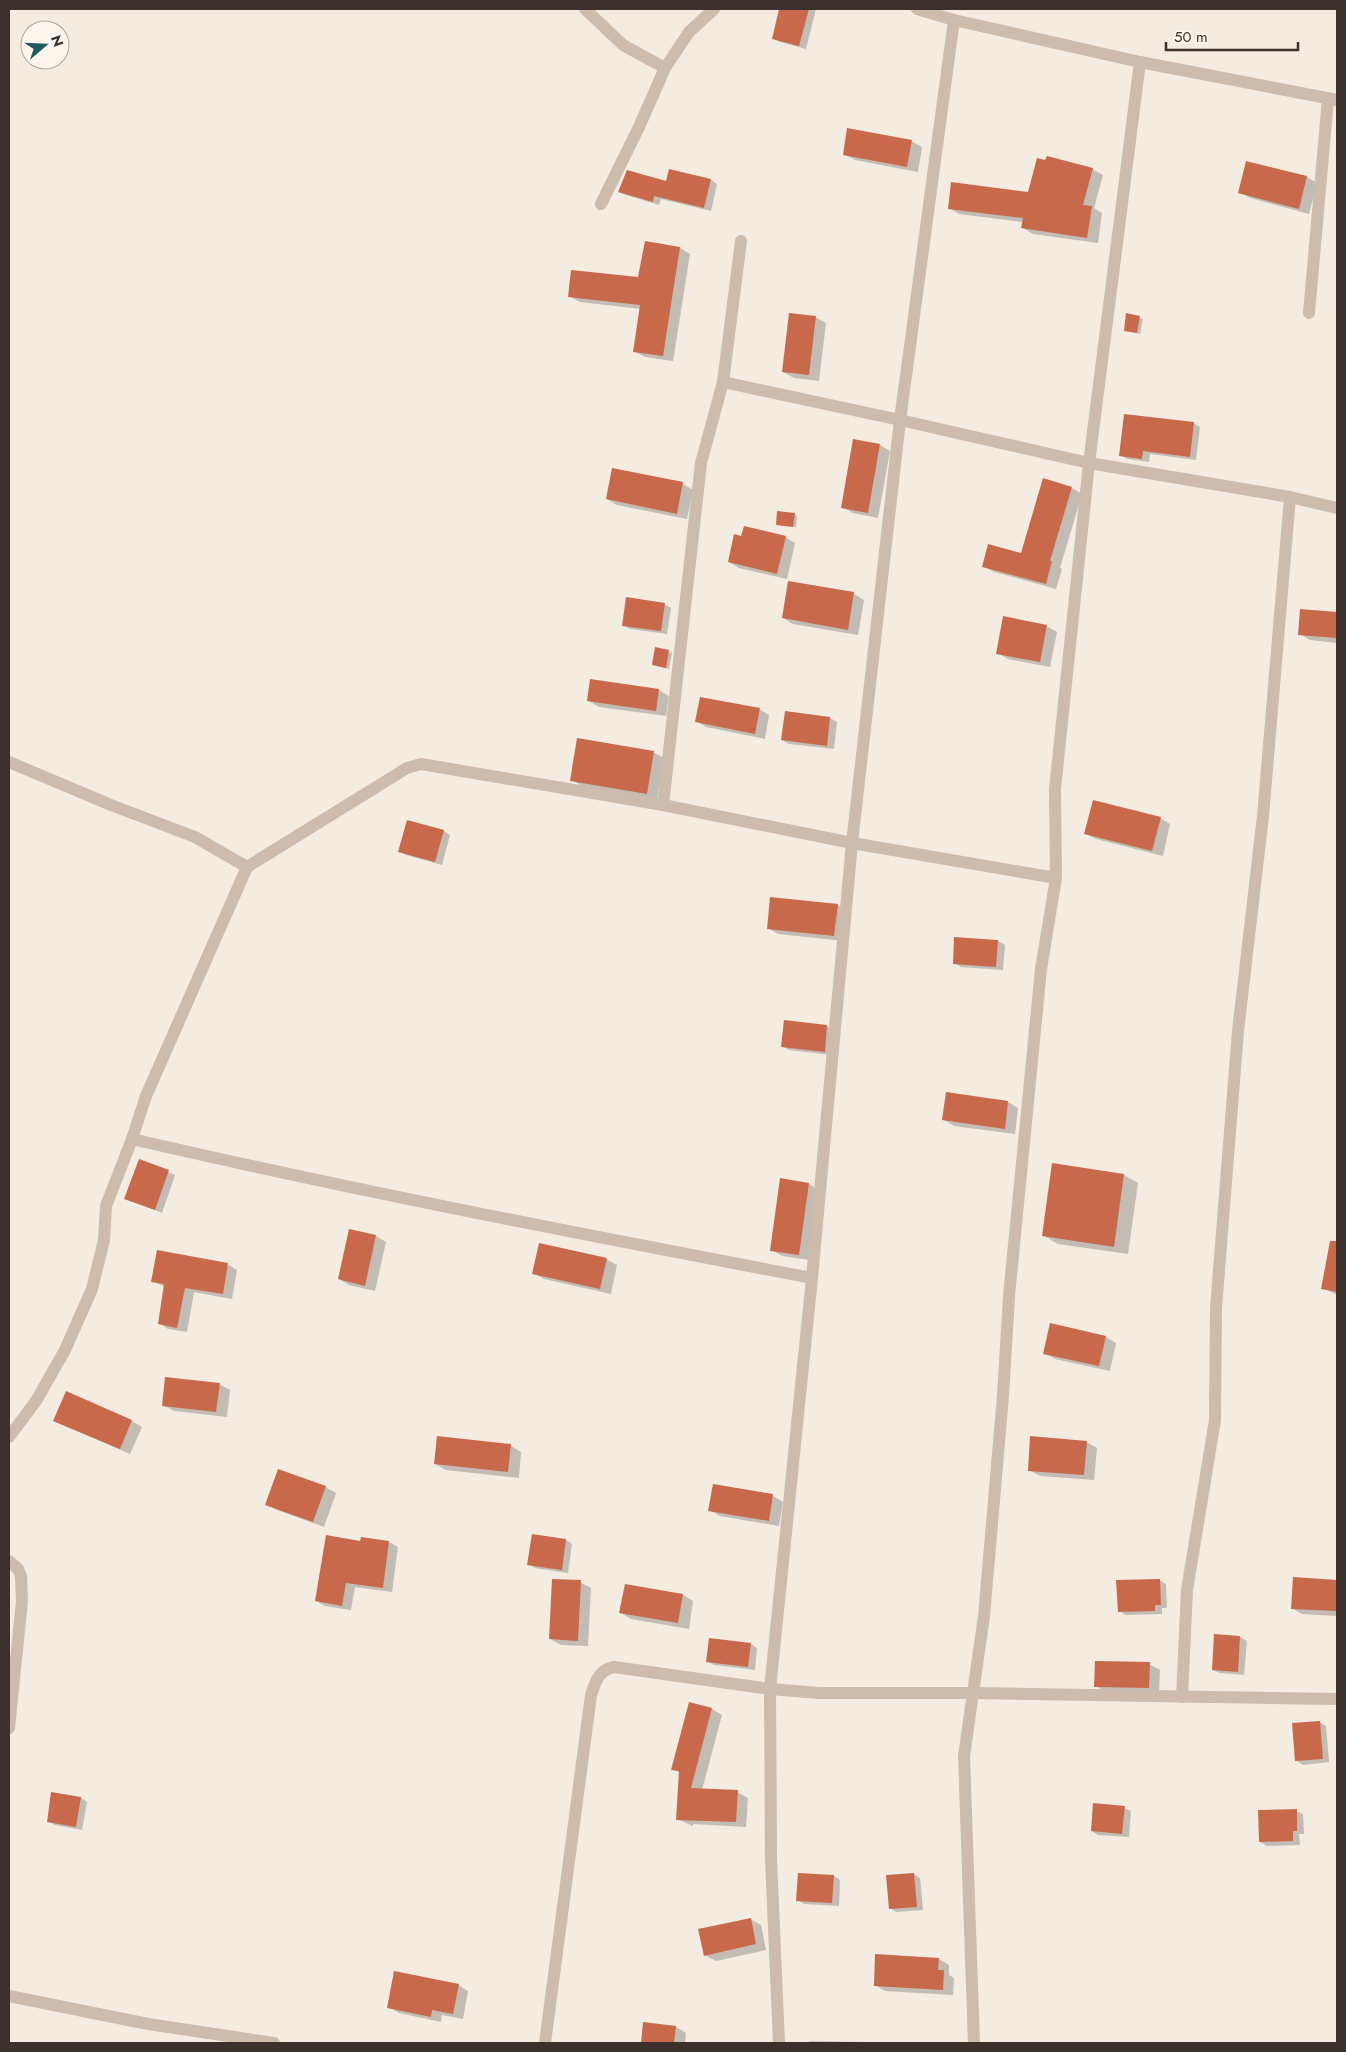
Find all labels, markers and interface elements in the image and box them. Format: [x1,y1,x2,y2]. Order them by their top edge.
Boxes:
north arrow [20,20,70,70]
scale bar [1166,20,1298,52]
text: 50 m [1174,26,1208,48]
text: N [46,32,69,49]

